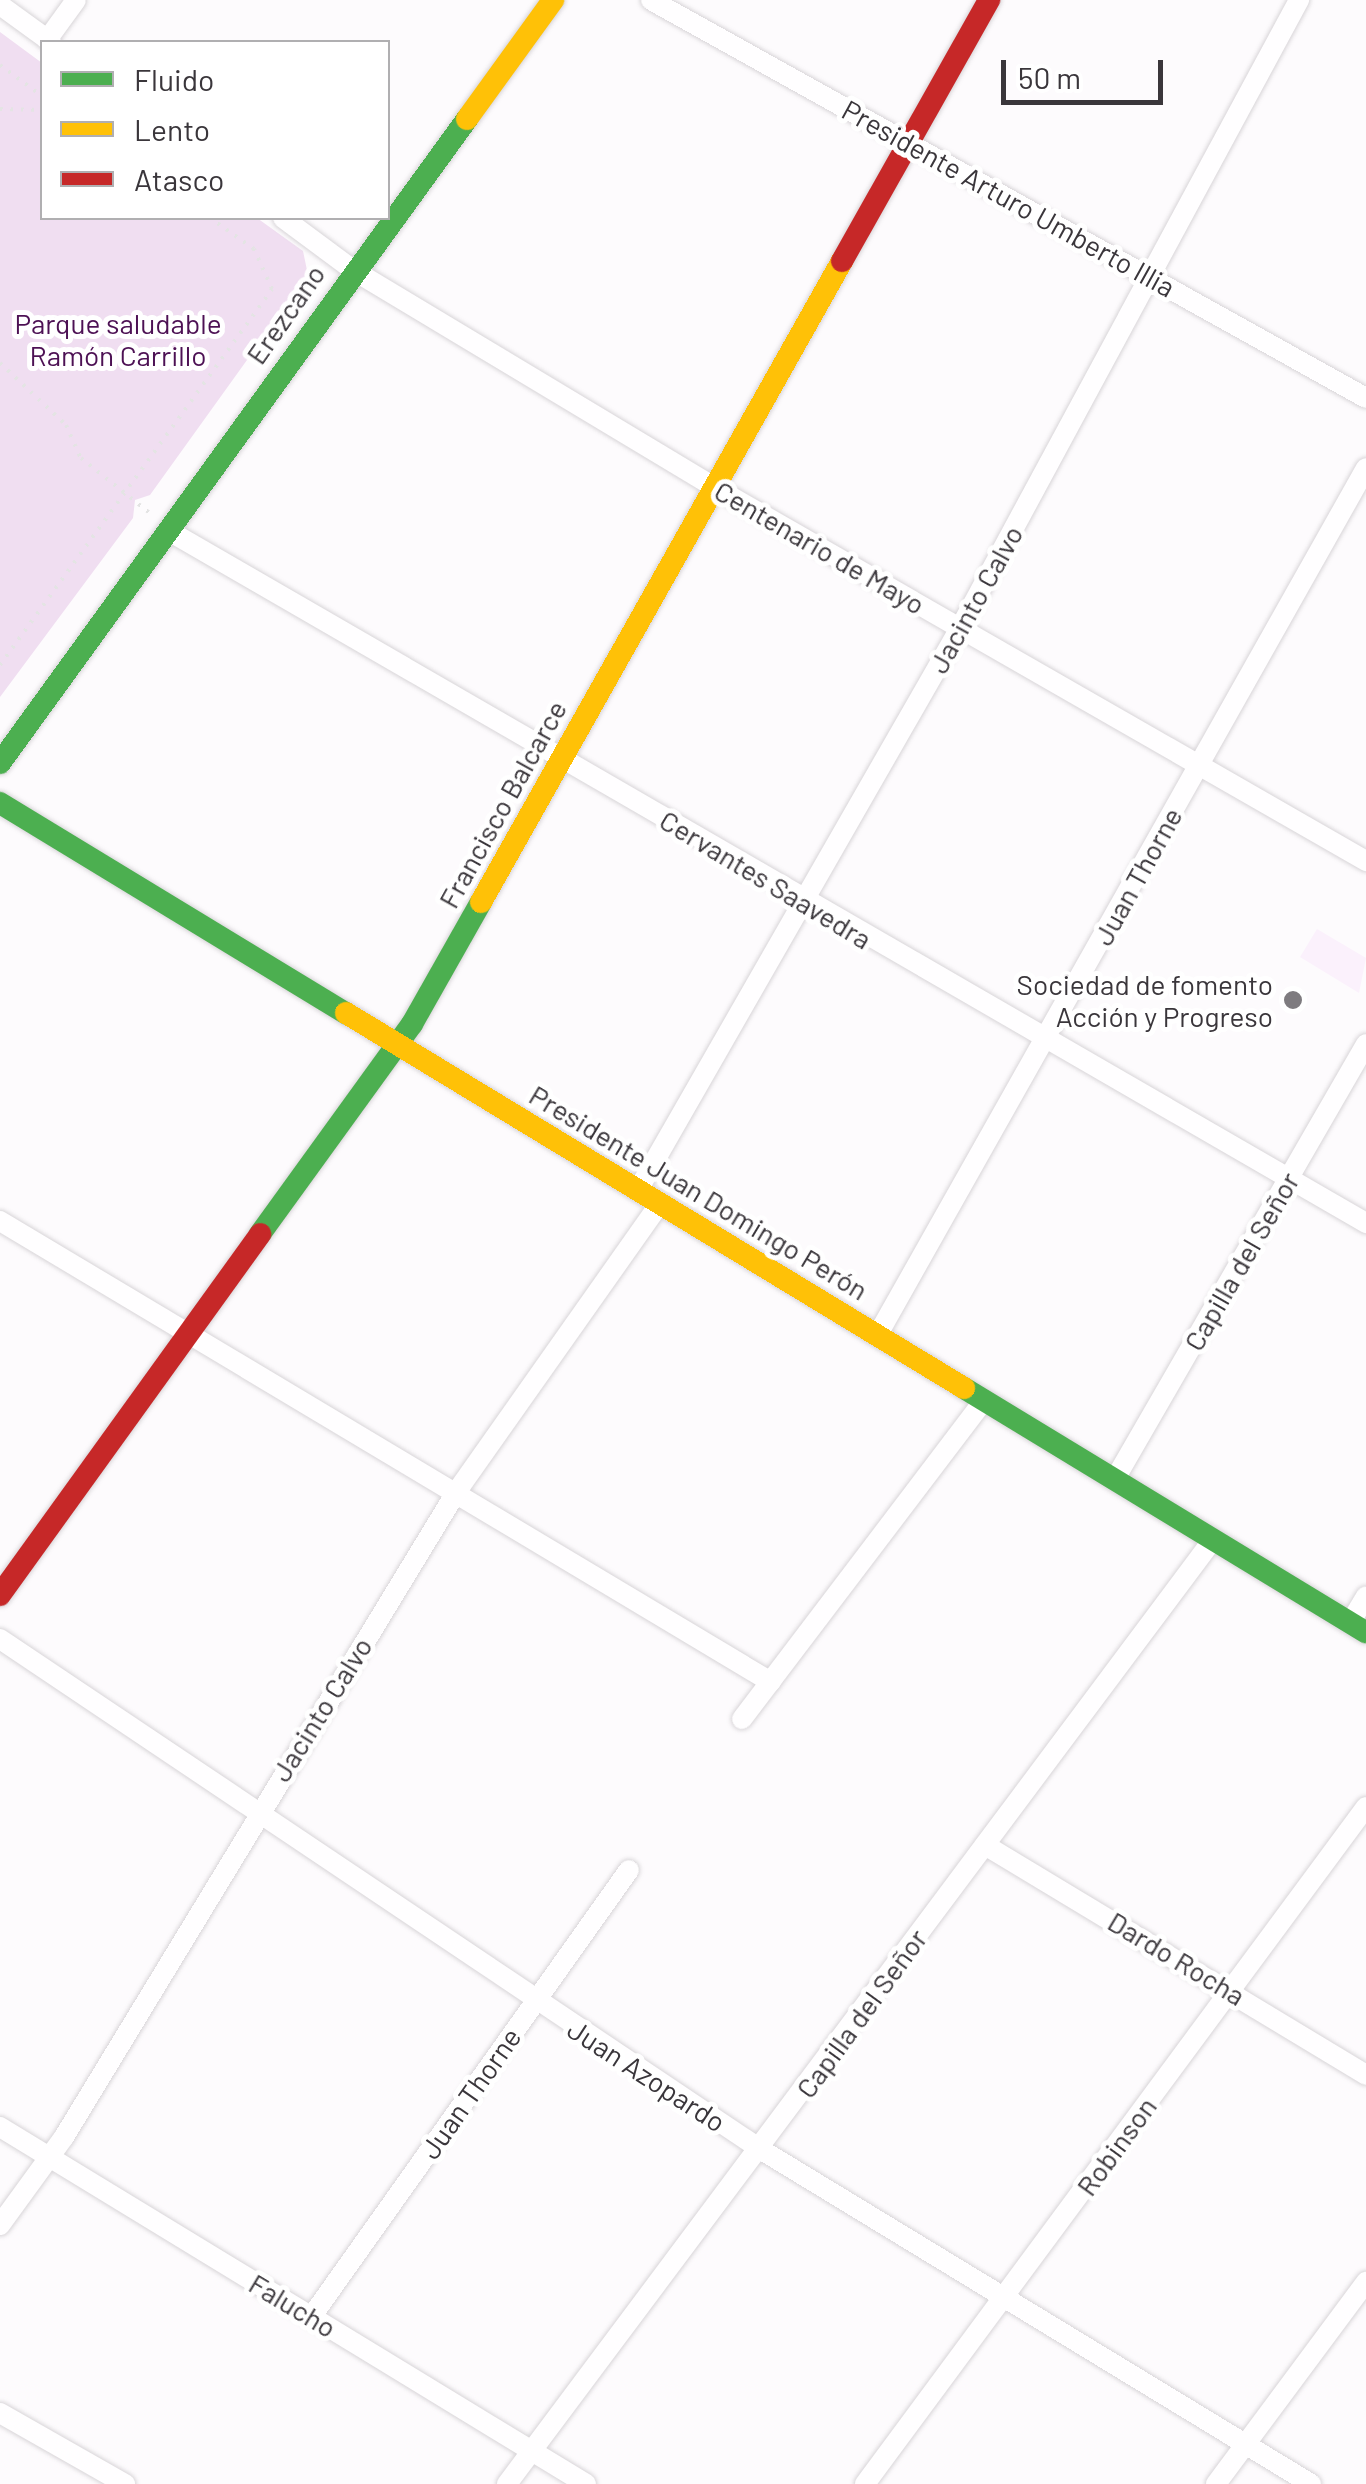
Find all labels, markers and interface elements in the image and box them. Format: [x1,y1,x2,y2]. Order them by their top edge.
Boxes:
legend [40,40,390,220]
scale bar [1006,40,1168,102]
text: 50 m [1018,59,1081,95]
text: Fluido [134,61,214,97]
street label: Presidente Arturo Umberto Illia [837,92,1181,304]
text: Lento [134,111,210,147]
text: Atasco [134,161,224,197]
street label: Erezcano [239,258,331,370]
park label: Parque saludable Ramón Carrillo [14,306,222,372]
street label: Centenario de Mayo [709,473,931,621]
street label: Jacinto Calvo [921,519,1029,679]
street label: Francisco Balcarce [431,694,573,914]
street label: Juan Thorne [1085,801,1189,951]
street label: Cervantes Saavedra [654,803,878,955]
place label: Sociedad de fomento Acción y Progreso [1017,967,1273,1033]
marker: Sociedad de fomento Acción y Progreso [1282,989,1304,1011]
street label: Presidente Juan Domingo Perón [524,1078,874,1306]
street label: Capilla del Señor [1176,1166,1306,1356]
street label: Jacinto Calvo [263,1631,379,1787]
street label: Dardo Rocha [1102,1904,1252,2012]
street label: Capilla del Señor [788,1922,934,2104]
street label: Juan Azopardo [562,2012,732,2138]
street label: Juan Thorne [413,2021,527,2165]
street label: Robinson [1069,2090,1163,2202]
street label: Falucho [243,2266,343,2344]

